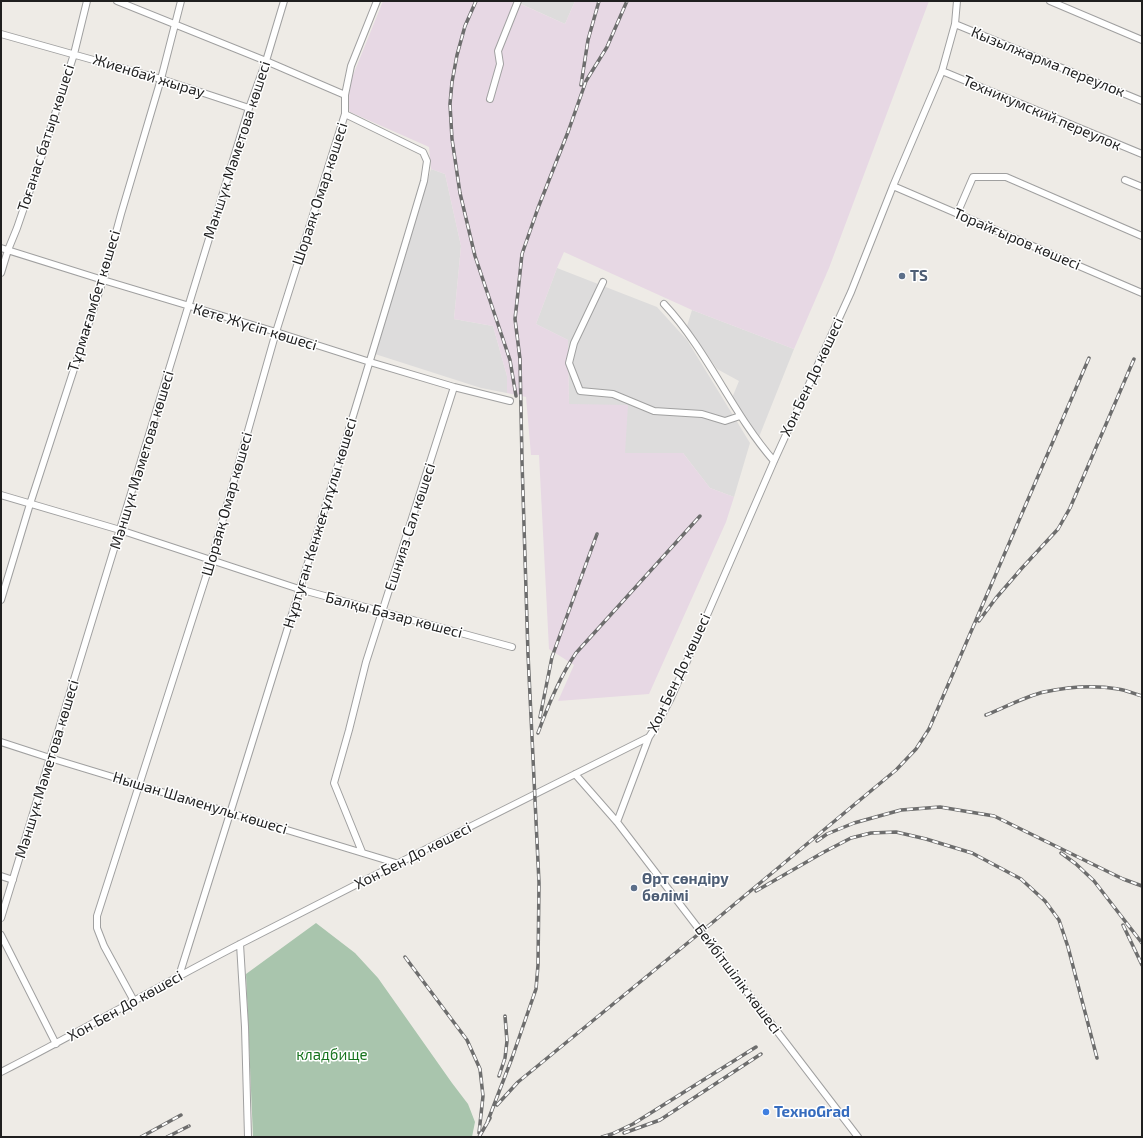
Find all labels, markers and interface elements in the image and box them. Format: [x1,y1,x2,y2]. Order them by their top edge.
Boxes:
street label: Кызылжарма переулок [968,23,1128,101]
street label: Жиенбай жырау [91,50,207,102]
street label: Мәншүк Мәметова көшесі [200,59,274,241]
street label: Тоғанас батыр көшесі [14,62,78,214]
street label: Техникумский переулок [960,71,1124,155]
street label: Шораяқ Омар көшесі [288,120,352,268]
street label: Торайғыров көшесі [951,204,1083,274]
street label: Тұрмағамбет көшесі [64,228,124,374]
place label: TS [910,267,928,285]
marker: TS [897,271,907,281]
street label: Кете Жүсіп көшесі [191,300,319,354]
street label: Хон Бен До көшесі [777,315,847,439]
street label: Мәншүк Мәметова көшесі [106,368,178,552]
street label: Нұртуған Кенжеғұлұлы көшесі [279,416,361,630]
street label: Шораяқ Омар көшесі [198,430,256,578]
street label: Ешнияз Сал көшесі [381,461,439,593]
street label: Балқы Базар көшесі [324,588,464,642]
street label: Хон Бен До көшесі [644,611,714,735]
street label: Мәншүк Мәметова көшесі [11,677,83,861]
street label: Нышан Шаменулы көшесі [111,768,289,838]
street label: Хон Бен До көшесі [351,819,475,893]
place label: Өрт сөндіру бөлімі [642,870,729,905]
marker: Өрт сөндіру бөлімі [629,883,639,893]
street label: Бейбітшілік көшесі [691,921,785,1037]
street label: Хон Бен До көшесі [64,967,186,1045]
park label: кладбище [296,1046,368,1064]
place label: ТехноGrad [774,1103,850,1121]
marker: ТехноGrad [761,1107,771,1117]

